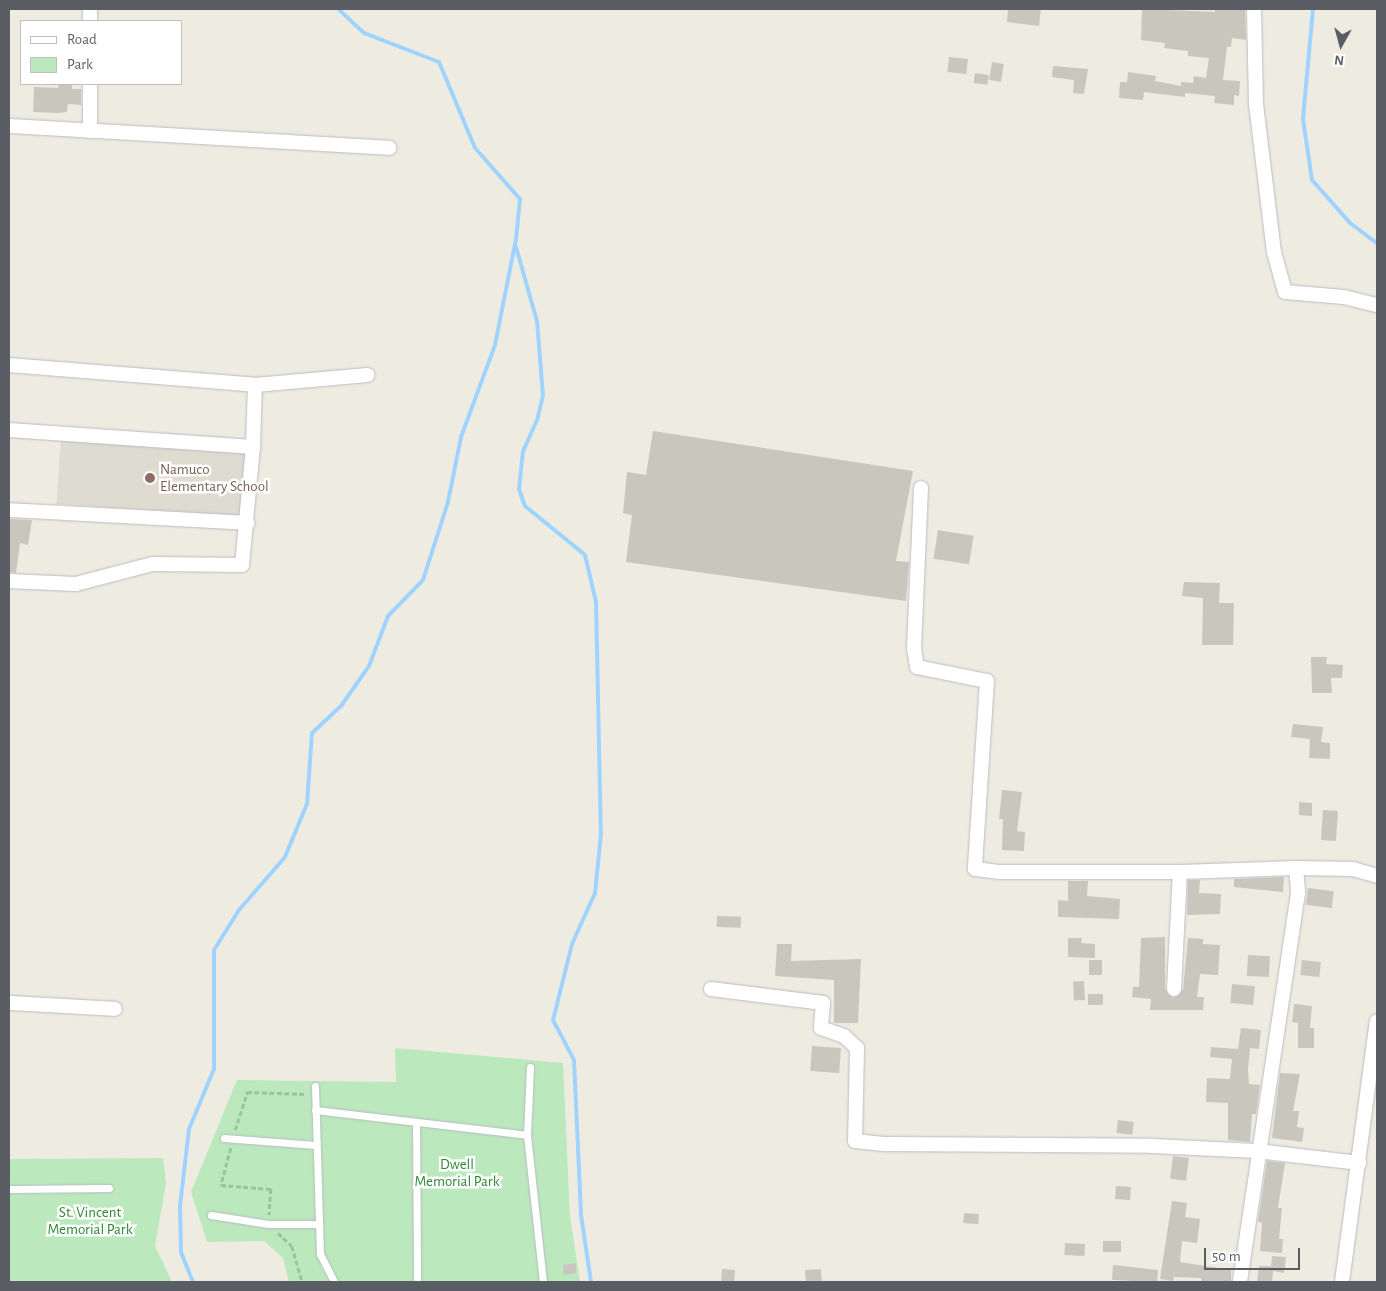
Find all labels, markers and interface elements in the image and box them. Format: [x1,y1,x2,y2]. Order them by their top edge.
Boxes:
legend [20,20,182,85]
north arrow [1316,20,1366,70]
text: Road [67,32,97,47]
text: N [1333,52,1345,67]
text: Park [67,57,93,72]
place label: Namuco Elementary School [160,460,269,495]
marker: Namuco Elementary School [144,472,156,484]
park label: Dwell Memorial Park [414,1155,500,1190]
park label: St. Vincent Memorial Park [47,1203,133,1238]
scale bar [1206,1238,1302,1270]
text: 50 m [1212,1249,1241,1264]

